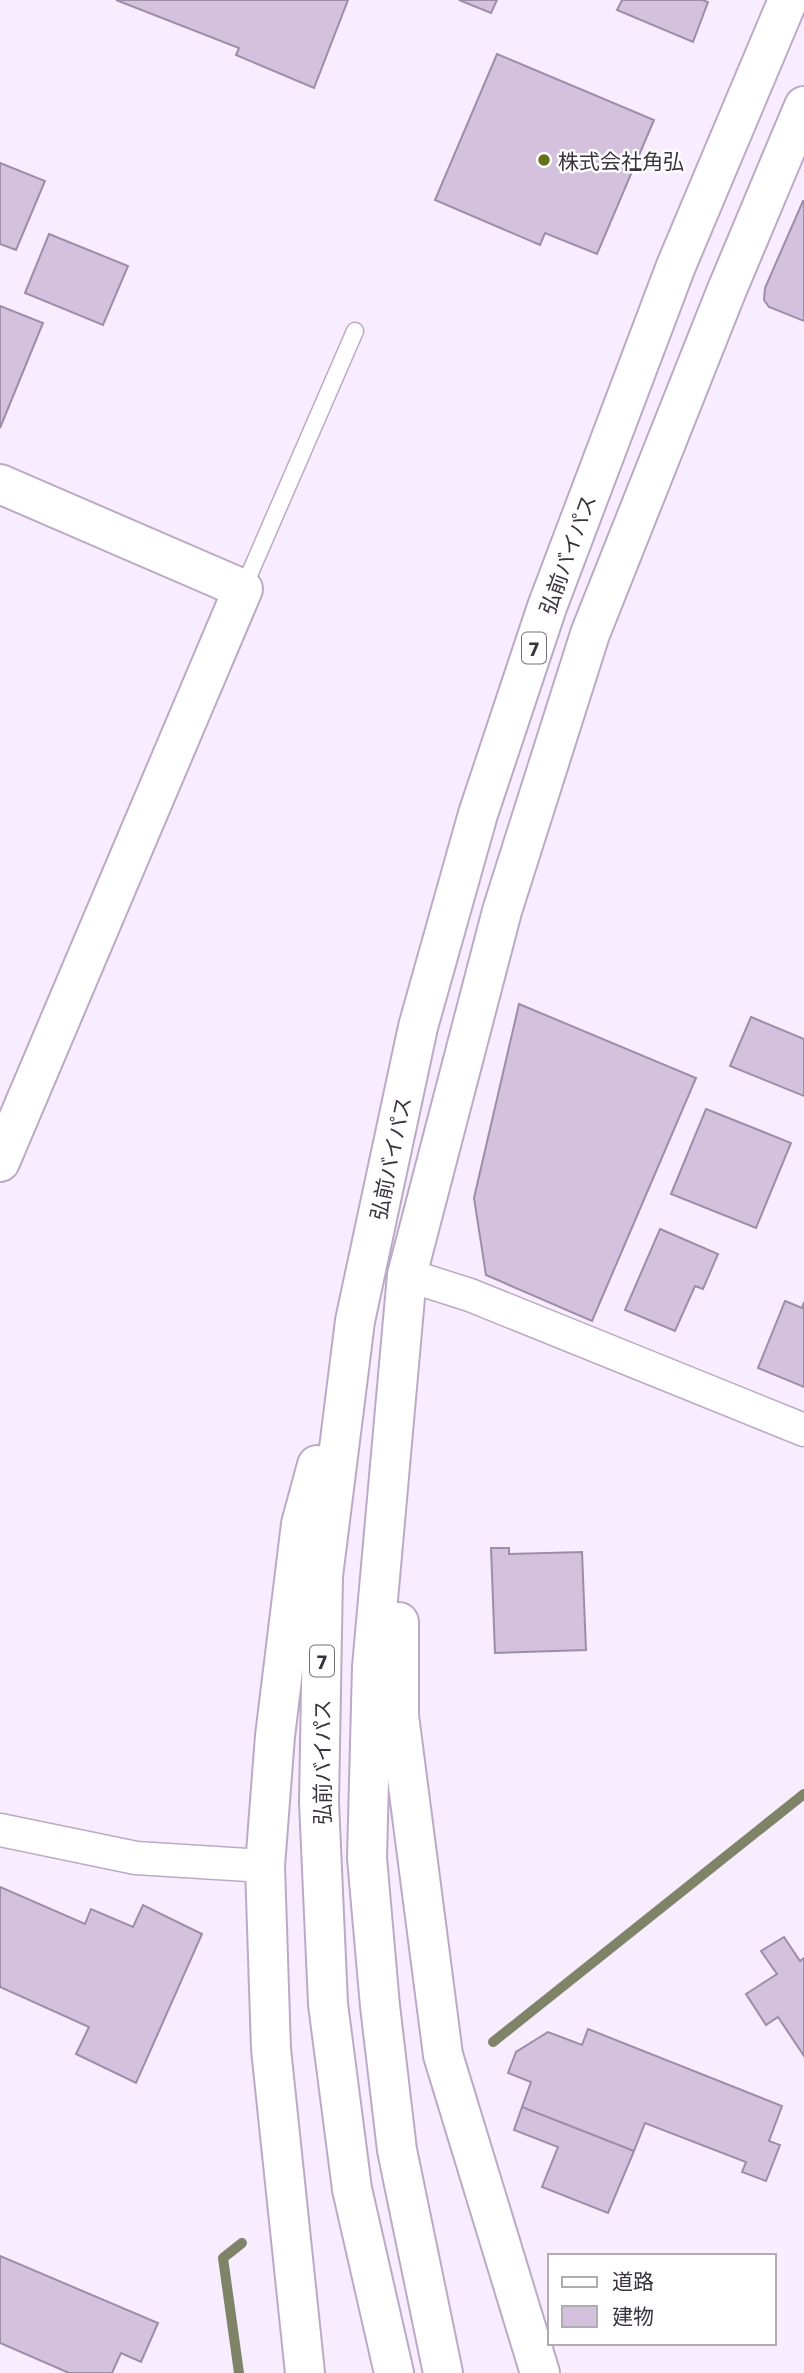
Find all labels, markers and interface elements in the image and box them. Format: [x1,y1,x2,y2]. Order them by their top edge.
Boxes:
place label: 株式会社角弘 [558,148,684,173]
marker: 株式会社角弘 [536,152,552,168]
street label: 弘前バイパス [534,491,600,617]
road number: 7 [522,632,546,664]
street label: 弘前バイパス [365,1094,415,1222]
road number: 7 [310,1646,334,1676]
street label: 弘前バイパス [309,1699,334,1825]
legend [548,2254,776,2345]
text: 道路 [612,2268,654,2293]
text: 建物 [612,2303,654,2328]

